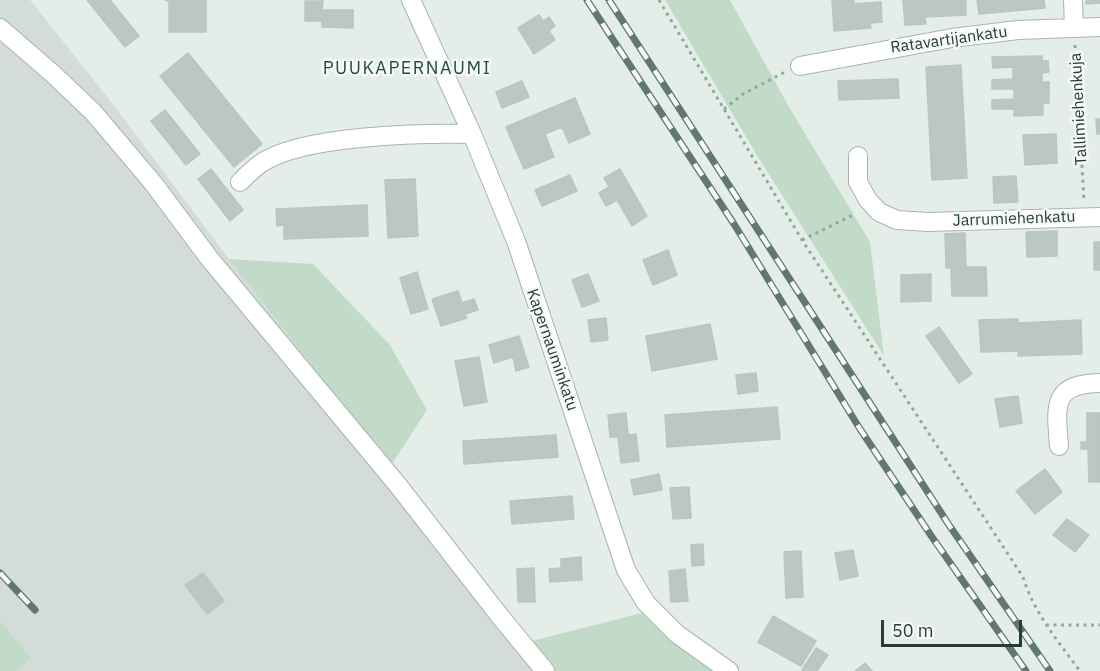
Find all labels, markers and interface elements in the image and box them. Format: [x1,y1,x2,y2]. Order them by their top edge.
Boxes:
street label: Ratavartijankatu [889,22,1009,58]
street label: Tallimiehenkuja [1066,52,1092,166]
district label: PUUKAPERNAUMI [323,58,491,80]
street label: Jarrumiehenkatu [952,207,1076,231]
street label: Kapernauminkatu [522,286,582,414]
scale bar [884,608,1025,646]
text: 50 m [892,619,934,642]

